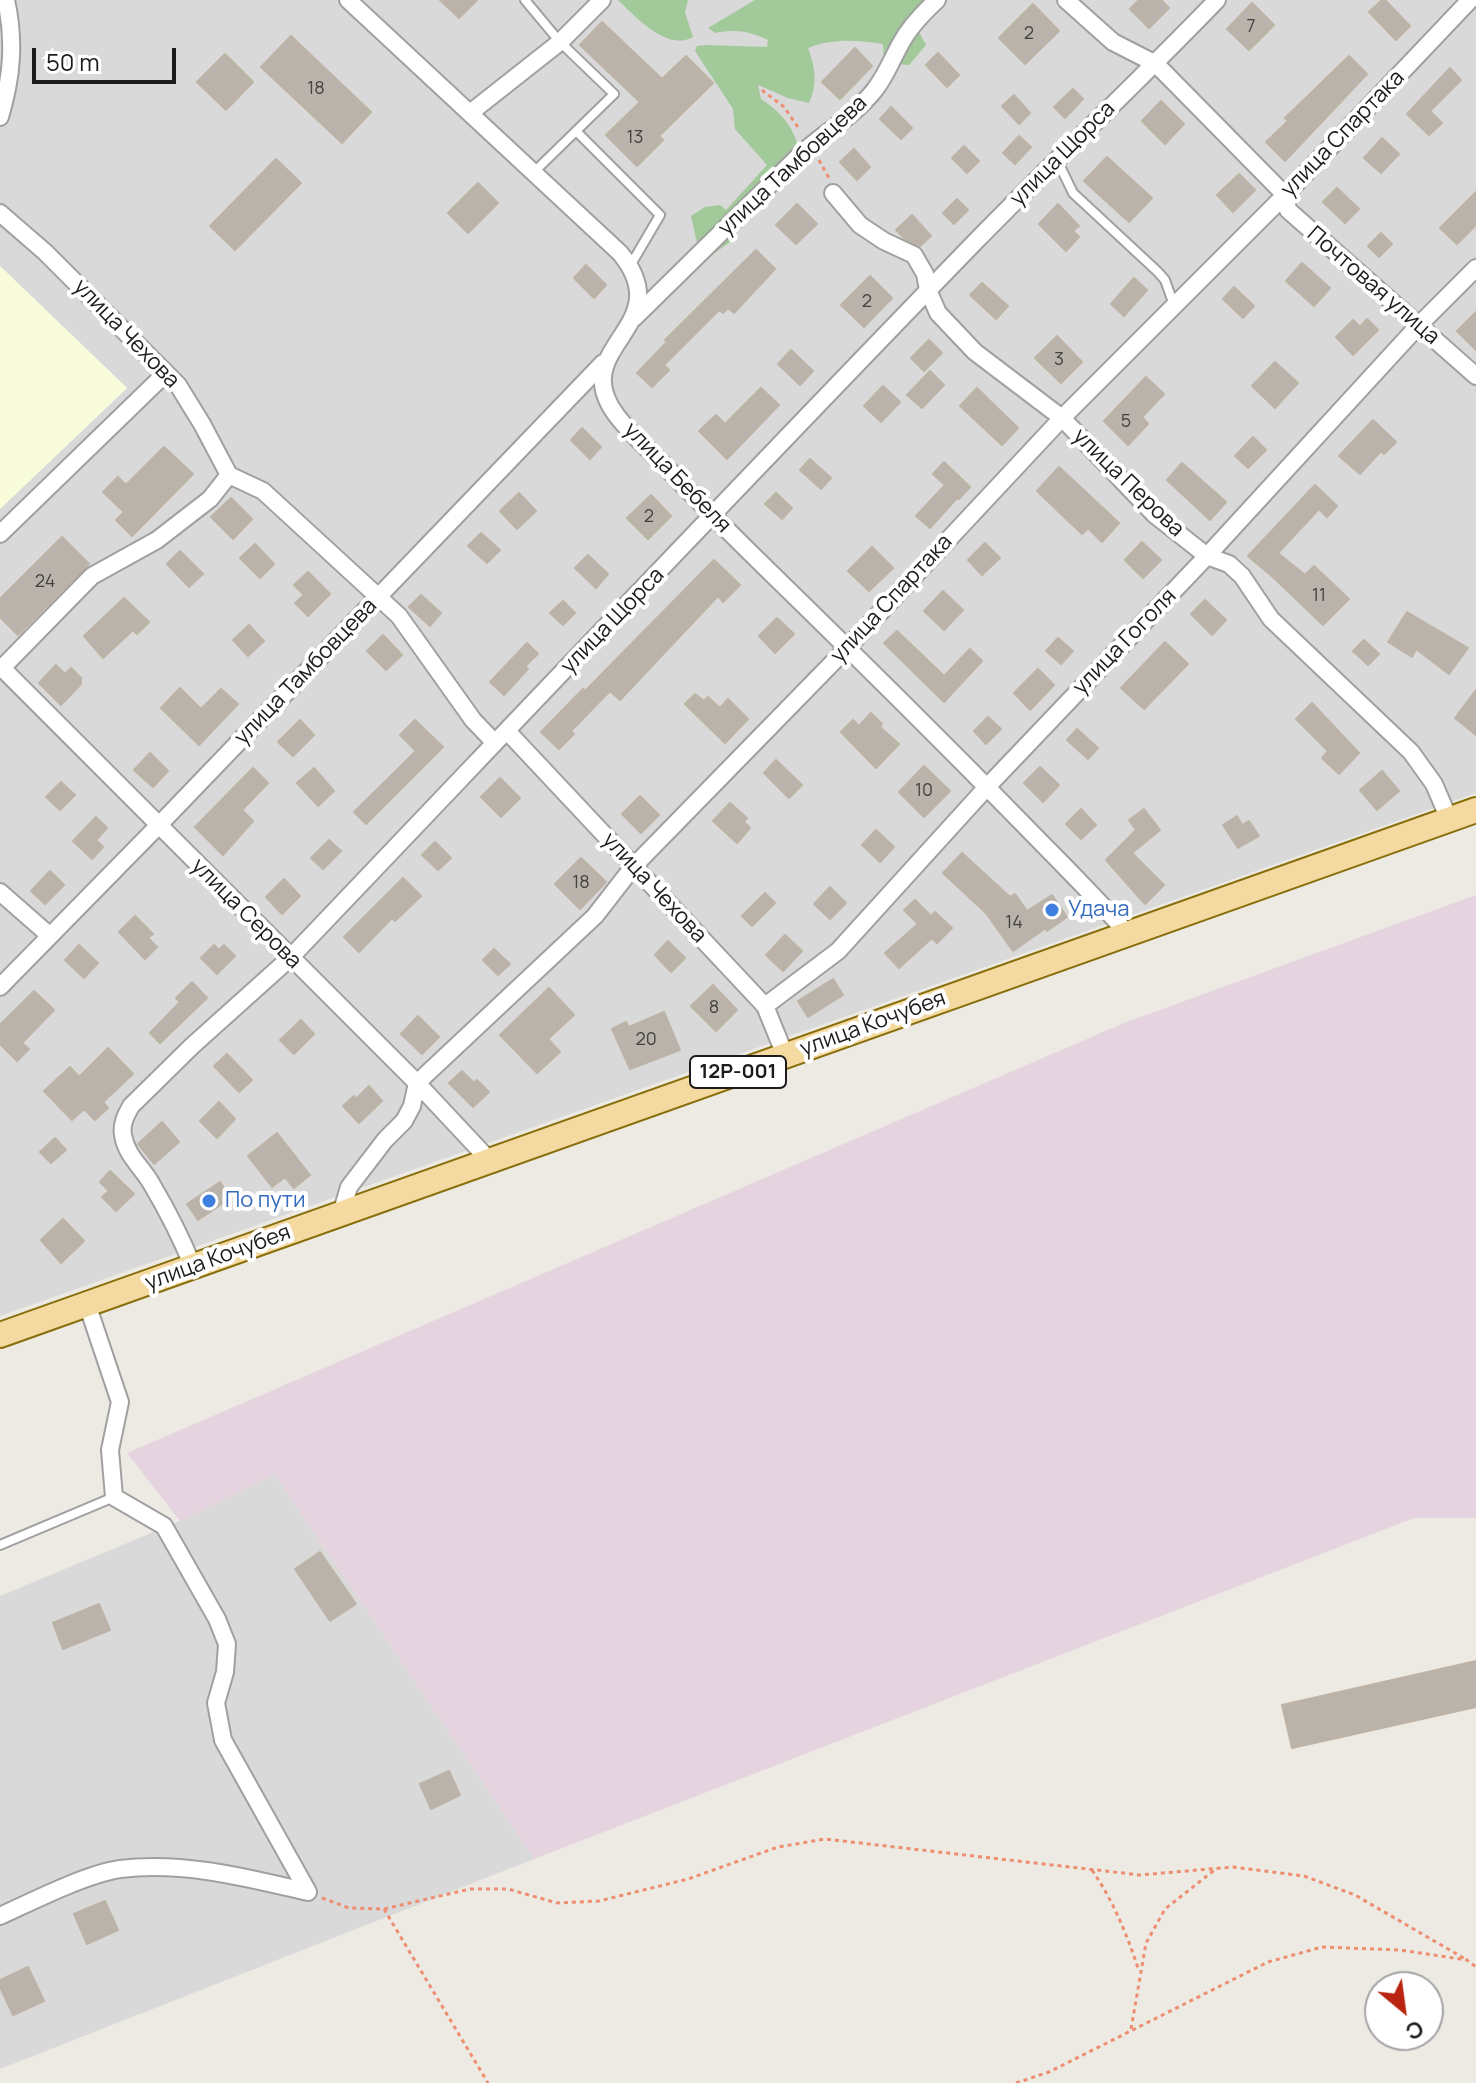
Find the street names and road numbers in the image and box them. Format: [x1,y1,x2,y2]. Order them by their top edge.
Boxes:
street label: улица Спартака [1276,65,1410,203]
street label: улица Тамбовцева [713,90,873,242]
street label: улица Щорса [1005,96,1121,212]
street label: Почтовая улица [1301,221,1445,351]
street label: улица Чехова [67,274,185,394]
street label: улица Бебеля [618,417,736,539]
street label: улица Перова [1067,423,1189,543]
street label: улица Спартака [826,529,958,669]
street label: улица Щорса [556,562,670,680]
street label: улица Гоголя [1068,583,1182,701]
street label: улица Тамбовцева [229,593,383,751]
street label: улица Чехова [596,827,712,949]
street label: улица Серова [185,853,307,975]
street label: улица Кочубея [797,985,949,1063]
road number: 12Р-001 [690,1056,786,1088]
street label: улица Кочубея [142,1219,294,1297]

